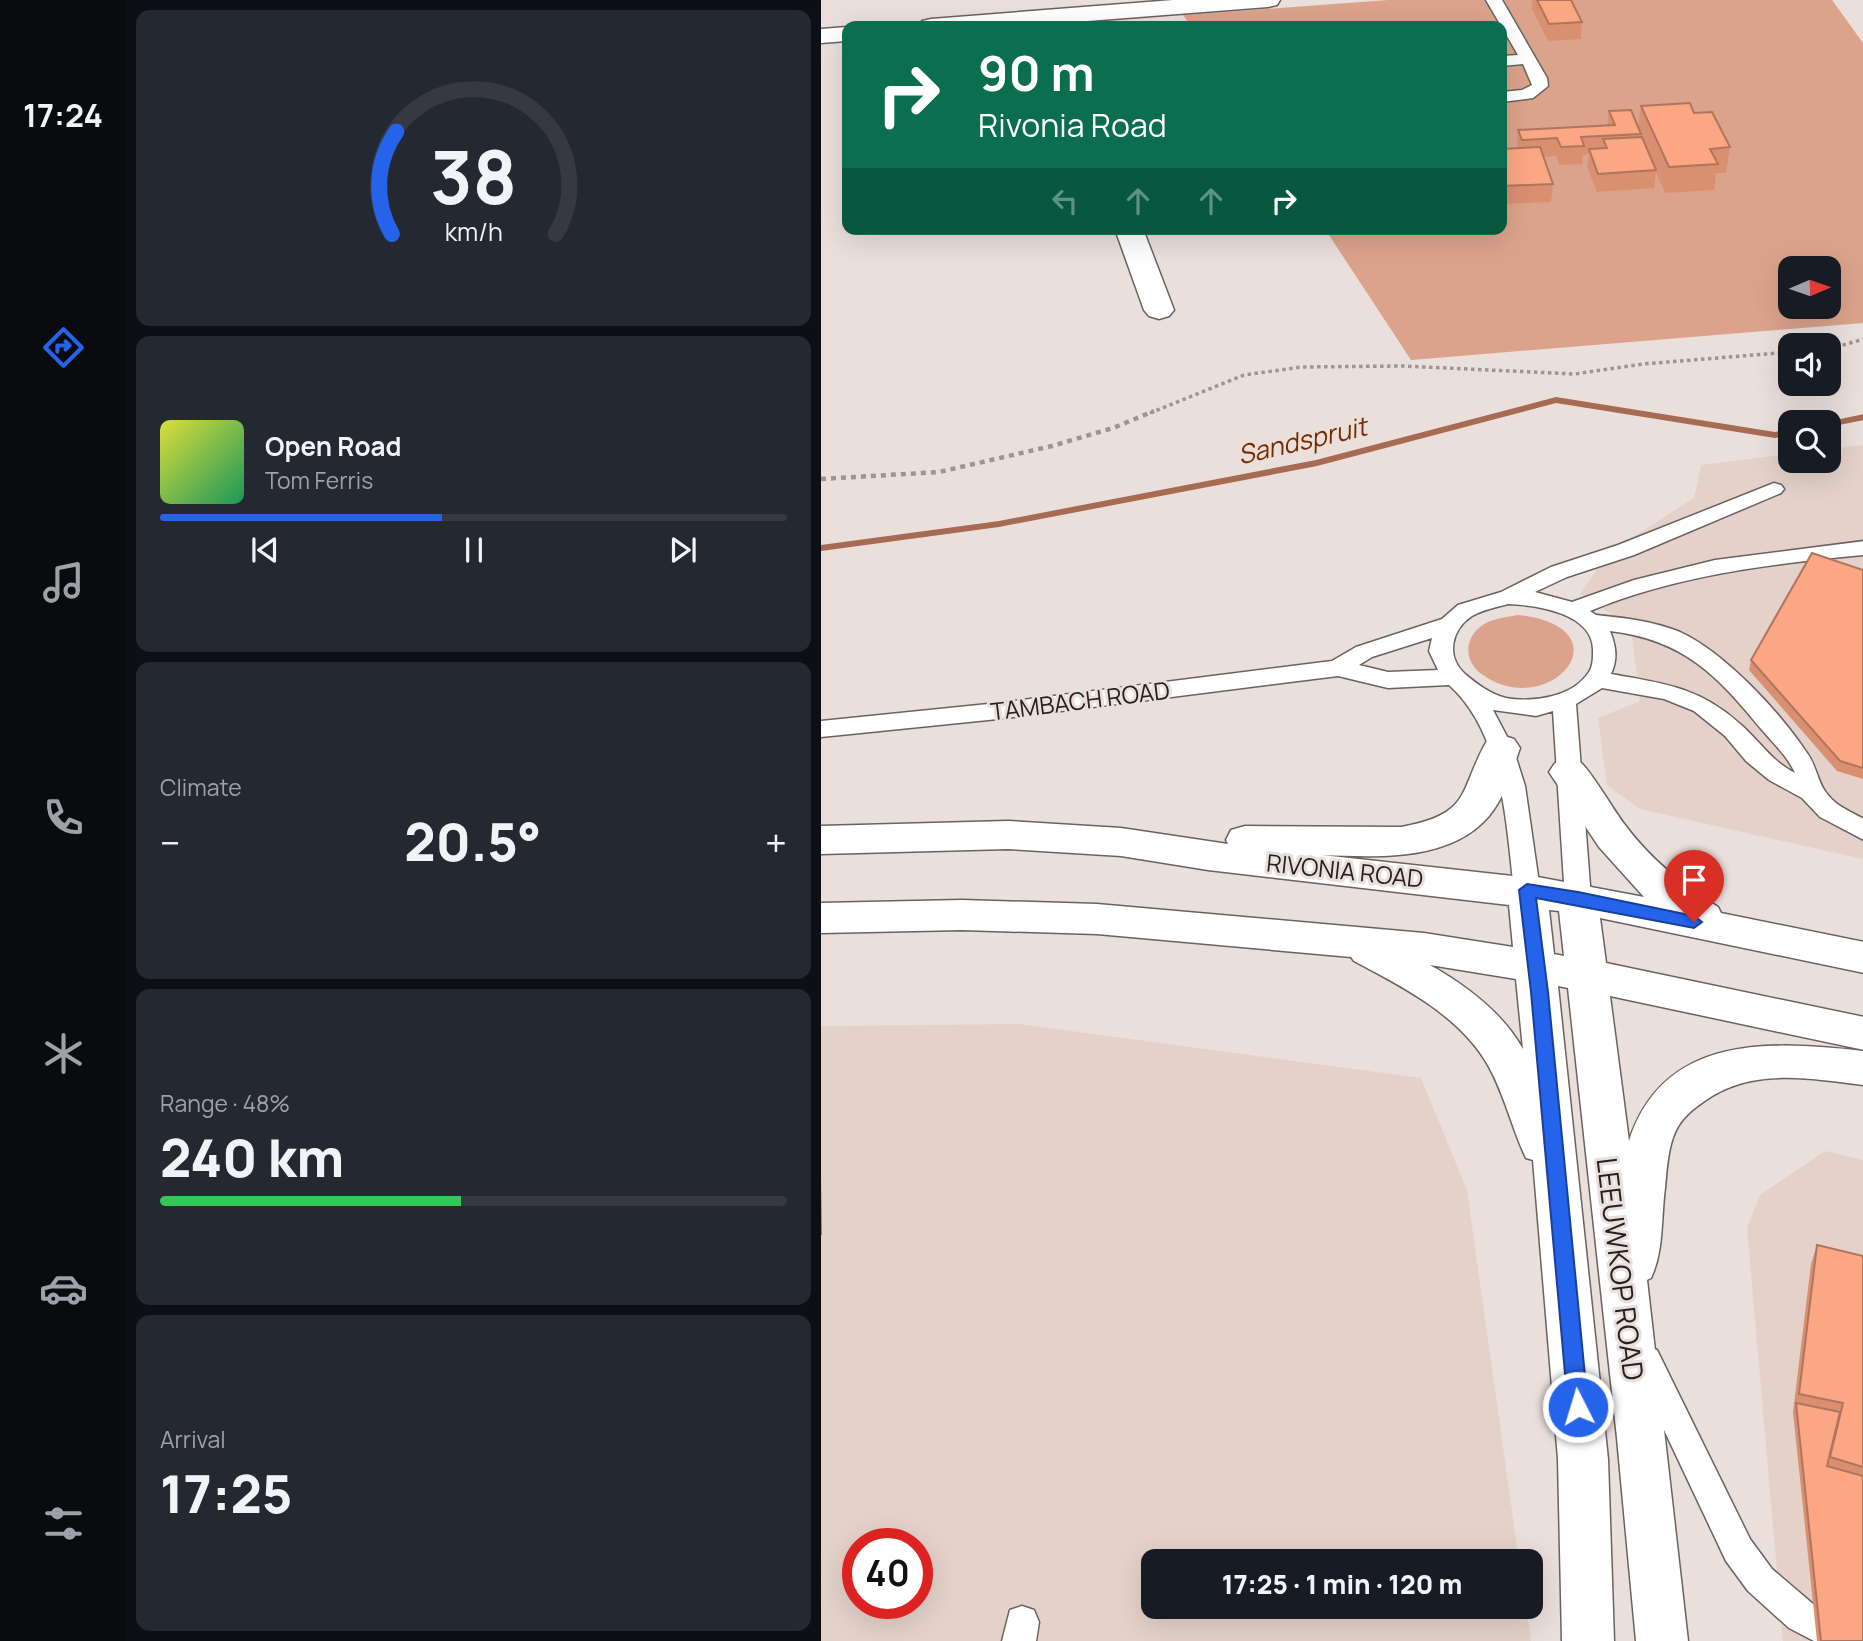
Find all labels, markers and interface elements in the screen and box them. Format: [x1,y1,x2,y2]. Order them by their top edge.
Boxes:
text: 90 m [978,39,1095,106]
icon: right [863,49,954,140]
text: 17:24 [23,93,103,137]
text: Rivonia Road [978,103,1167,147]
text: 38 [430,126,517,226]
icon: left [1046,182,1084,220]
icon: ahead [1119,182,1157,220]
icon: ahead [1192,182,1230,220]
icon: right [1265,182,1303,220]
text: km/h [444,214,503,249]
north arrow [1778,256,1841,318]
map controls [1778,256,1841,473]
icon: directions [39,323,88,372]
button: sound [1778,333,1841,396]
water label: Sandspruit [1234,407,1373,472]
button: search [1778,410,1841,473]
text: Open Road [265,428,401,464]
text: Tom Ferris [265,464,373,496]
icon: previous [246,531,284,569]
icon: pause [455,531,493,569]
icon: next [664,531,702,569]
icon: music [39,558,88,607]
street label: TAMBACH ROAD [988,673,1172,727]
text: Climate [160,771,242,803]
icon: phone [39,793,88,842]
text: 20.5° [404,806,541,877]
text: − [160,816,181,868]
text: + [765,816,787,868]
street label: RIVONIA ROAD [1265,845,1425,895]
pin [1664,850,1724,922]
icon: arrive [1675,861,1713,899]
icon: climate [39,1029,88,1078]
text: Range · 48% [160,1087,290,1119]
text: 240 km [160,1122,344,1193]
street label: LEEUWKOP ROAD [1588,1155,1654,1383]
icon: car [39,1264,88,1313]
position arrow [1541,1370,1615,1444]
text: Arrival [160,1423,226,1455]
text: 17:25 [160,1458,293,1529]
icon: filters [39,1499,88,1548]
speed limit sign: 40 [842,1528,933,1619]
text: 17:25 · 1 min · 120 m [1222,1566,1462,1602]

